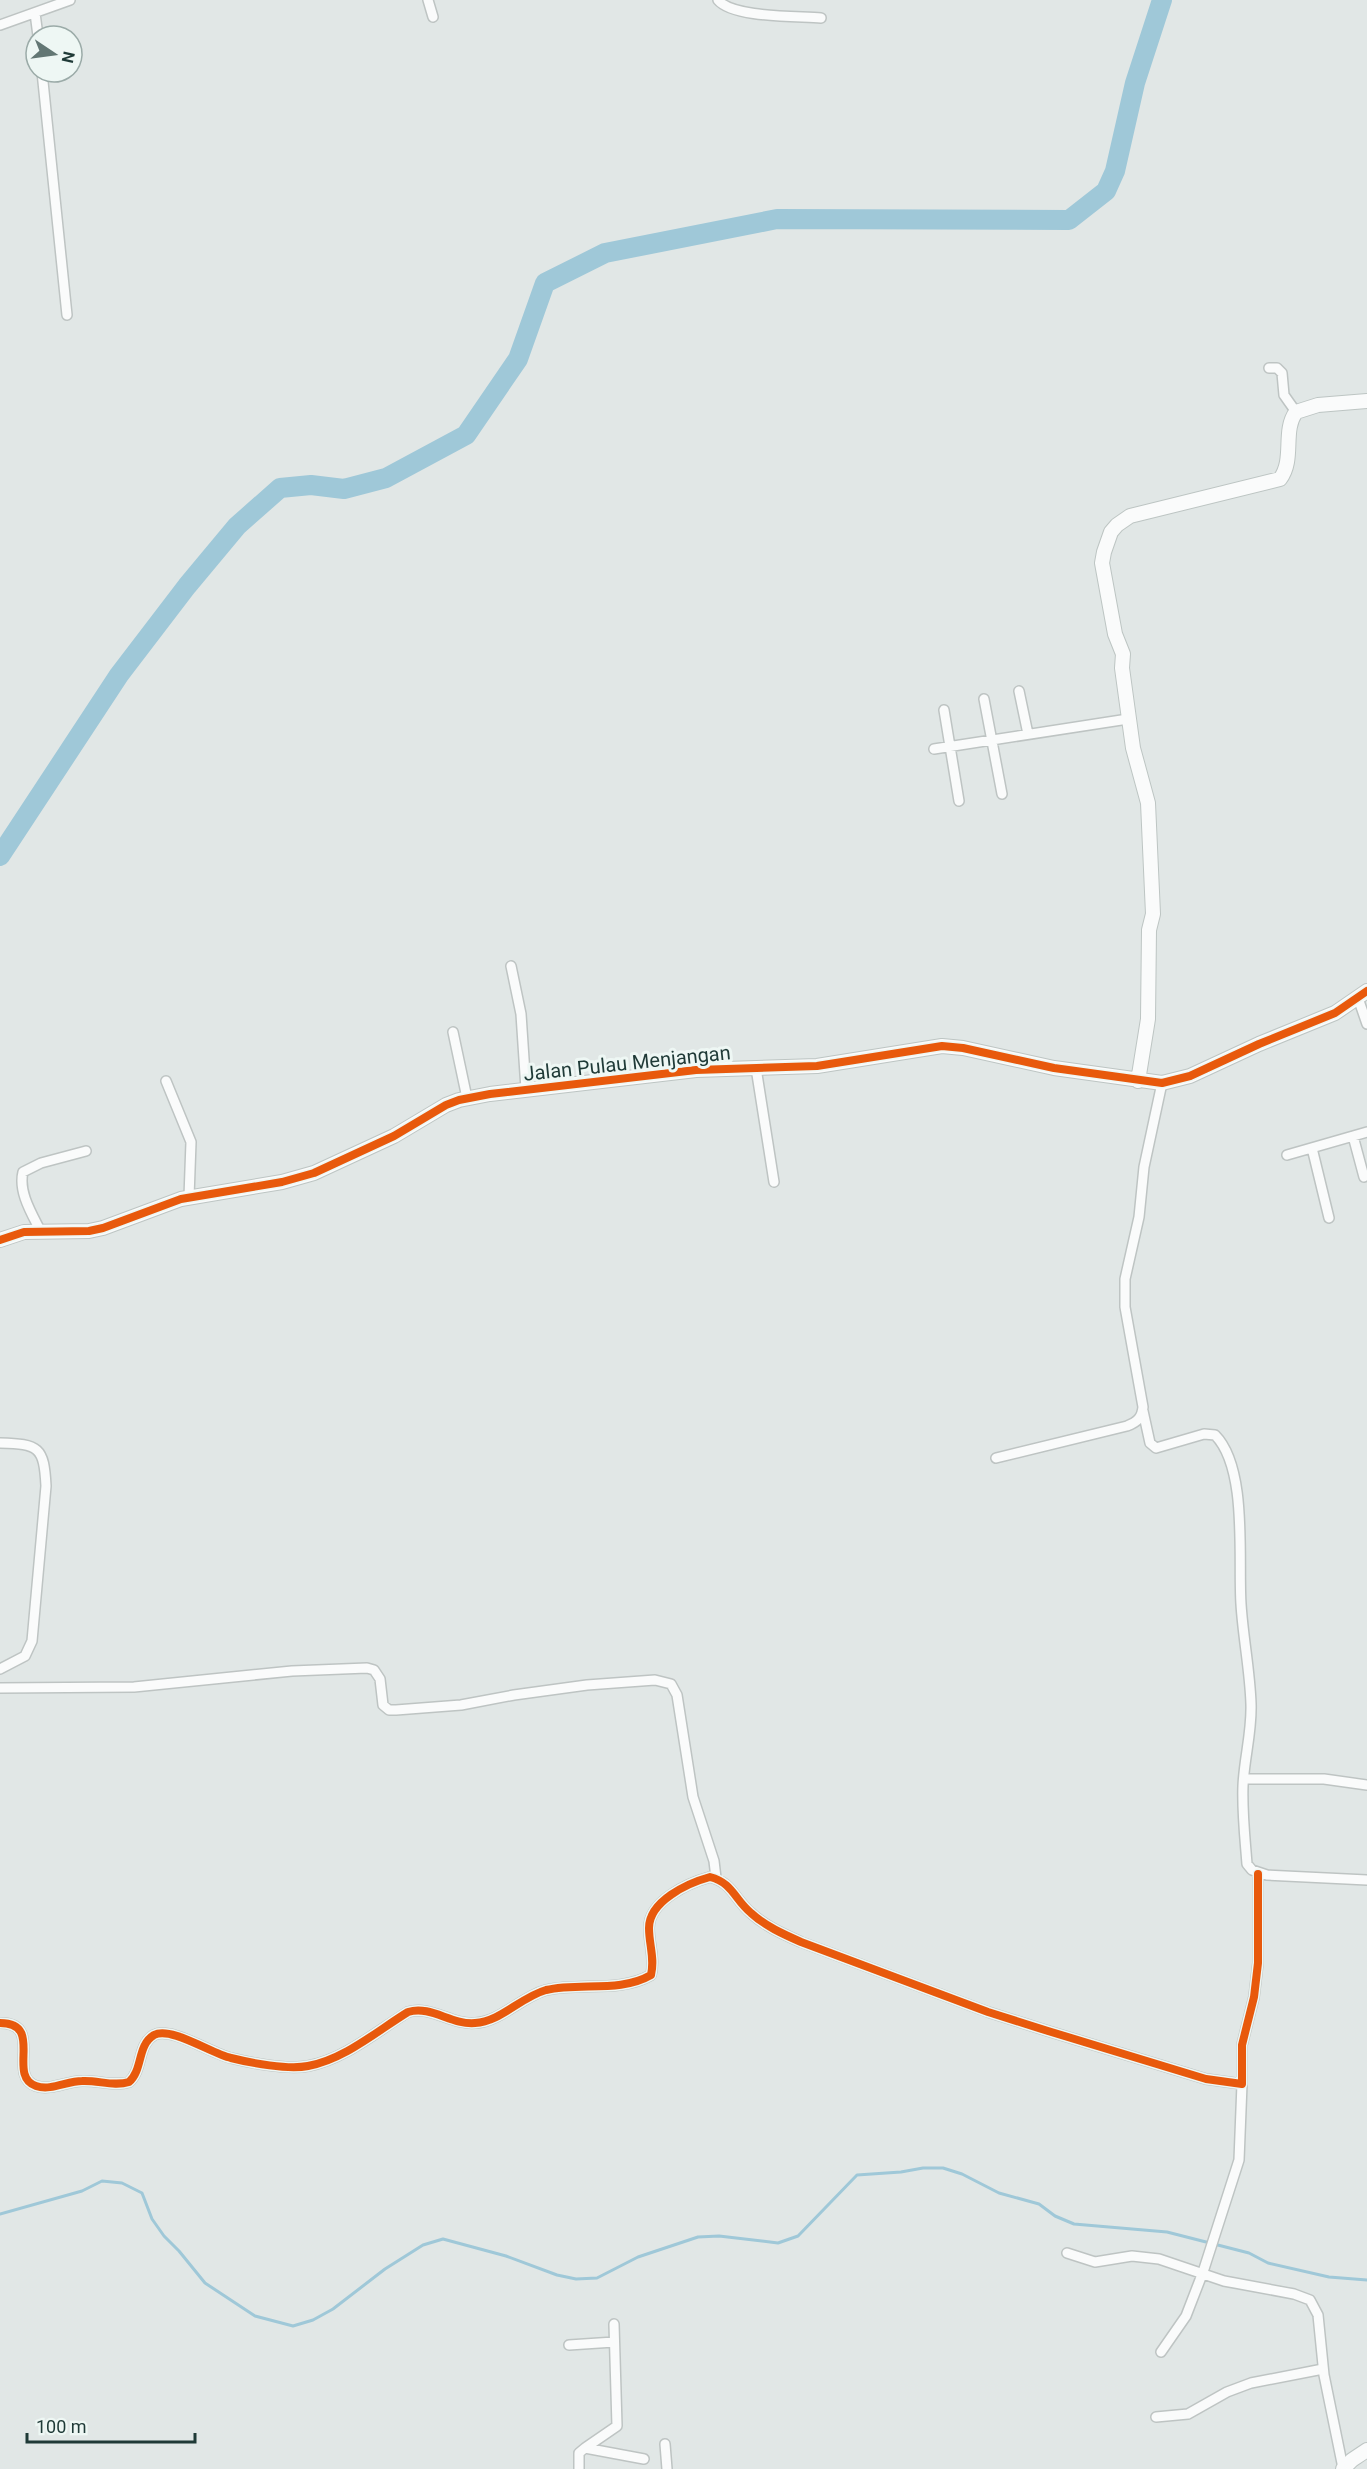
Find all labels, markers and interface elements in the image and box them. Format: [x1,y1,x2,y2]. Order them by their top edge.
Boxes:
north arrow [24,24,84,84]
text: N [58,50,79,65]
street label: Jalan Pulau Menjangan [522,1040,732,1086]
scale bar [27,2406,195,2444]
text: 100 m [36,2416,87,2437]

